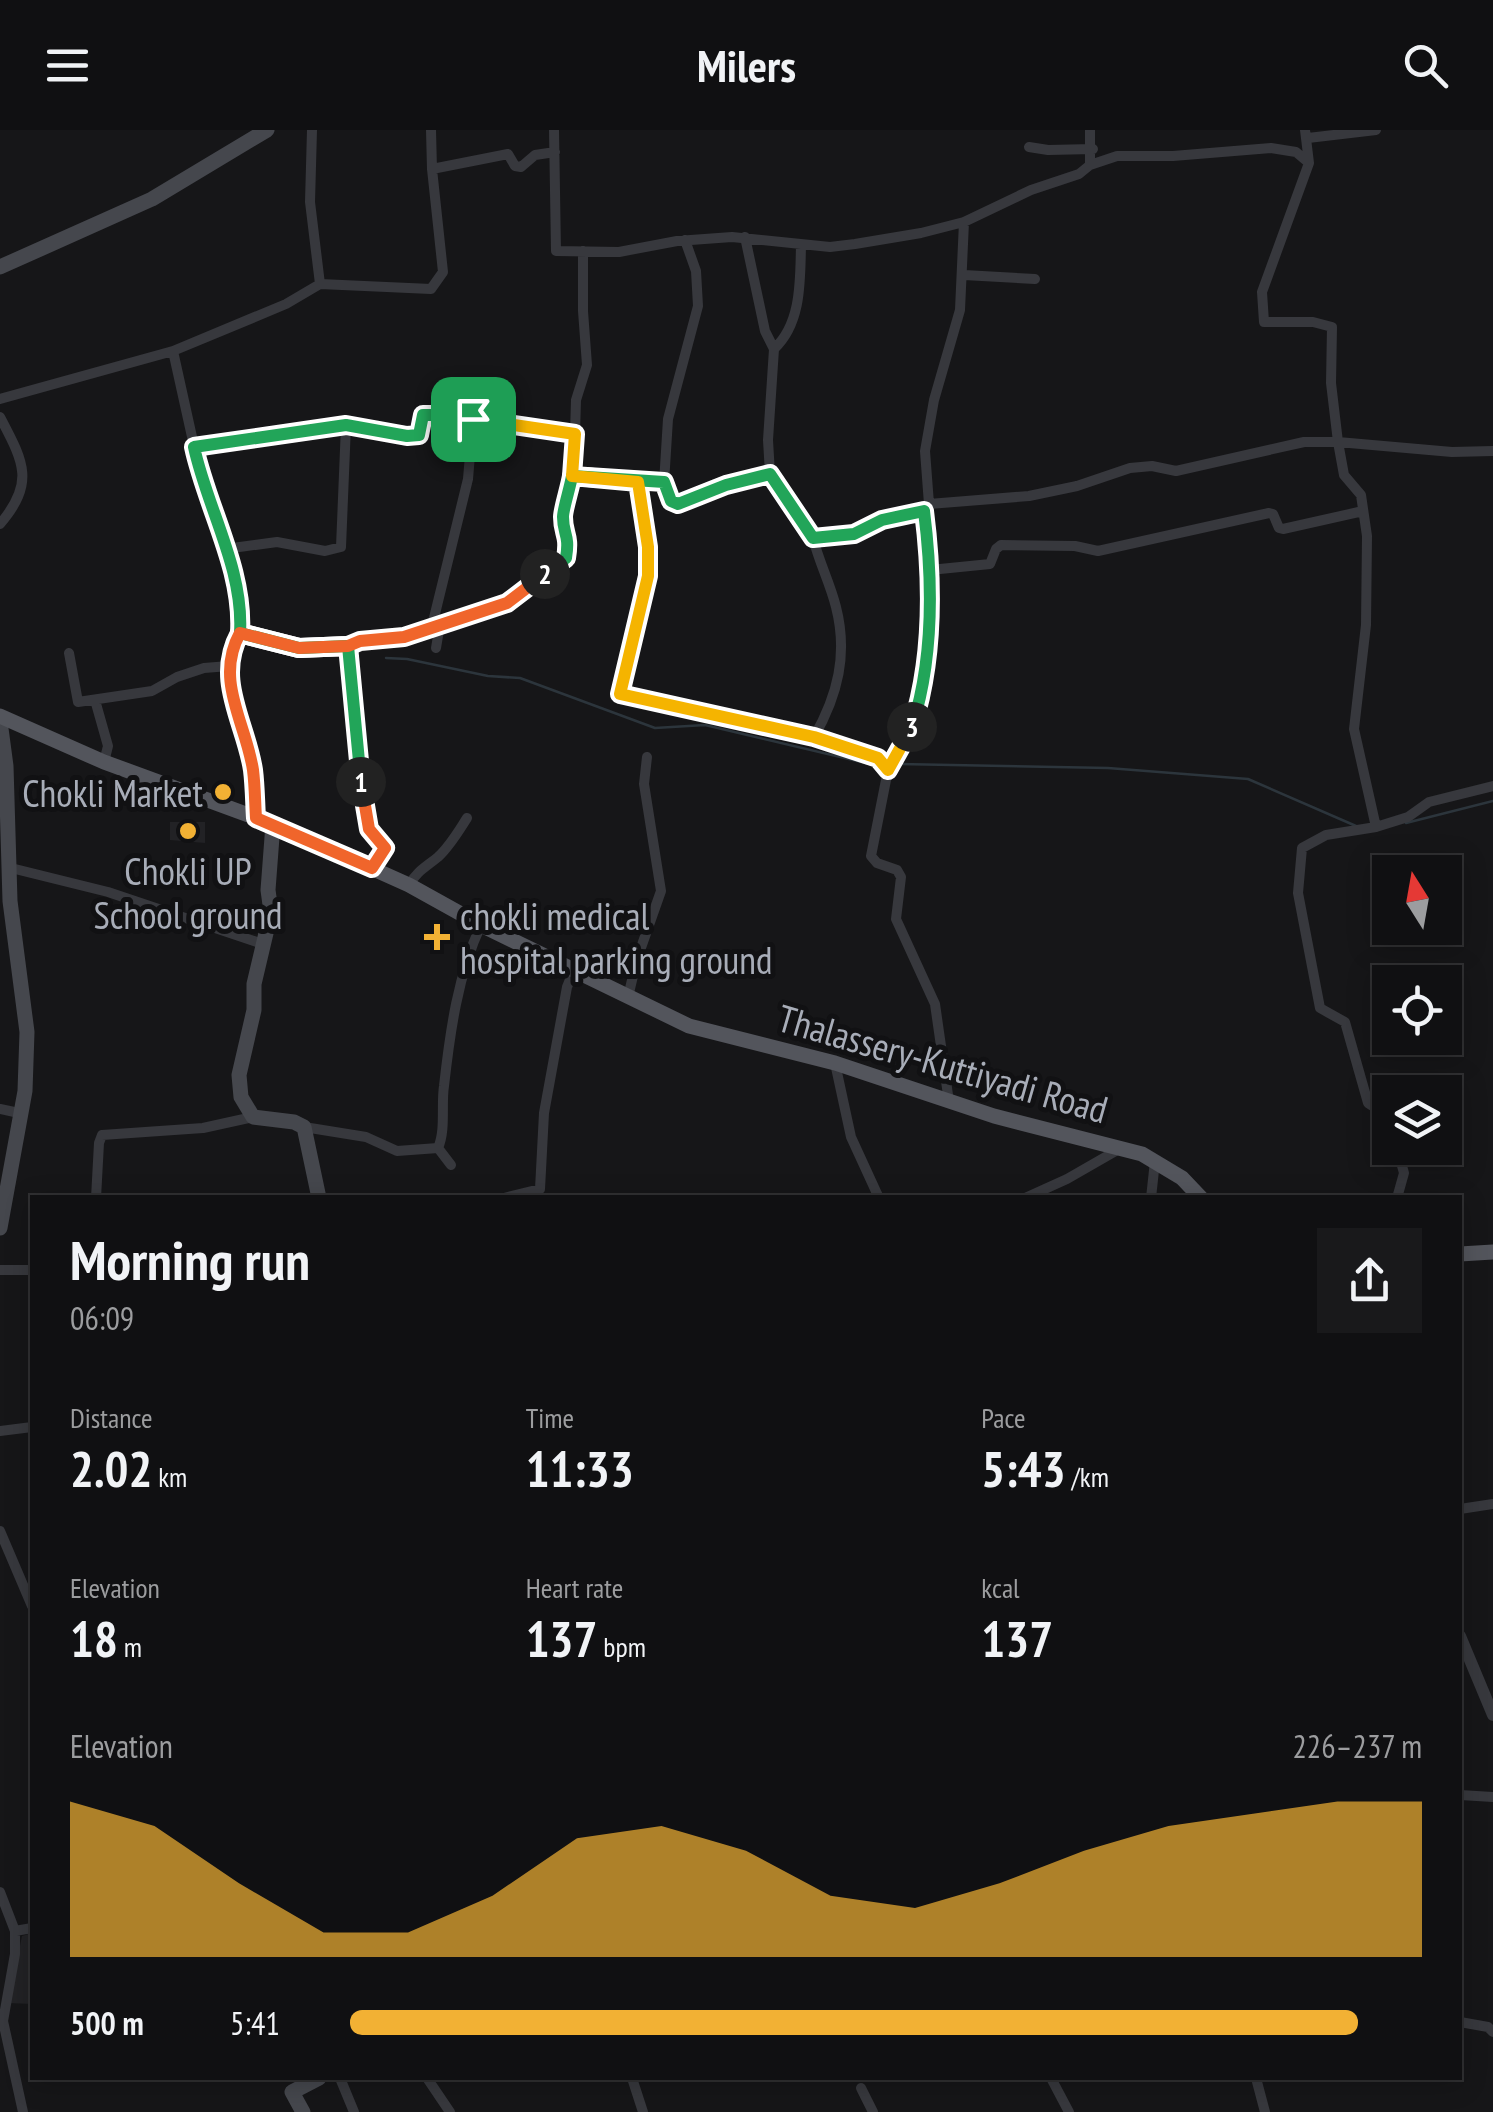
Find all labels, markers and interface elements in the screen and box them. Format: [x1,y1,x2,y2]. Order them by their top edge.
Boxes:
text: Milers [697,36,796,94]
icon: menu [40,38,95,93]
icon: search [1398,38,1453,93]
pin [431,377,516,462]
icon: arrive [446,392,501,447]
pin: 2 [520,549,570,599]
text: 2 [538,555,552,592]
pin: 3 [887,702,937,752]
text: 3 [905,708,919,745]
pin: 1 [336,757,386,807]
text: 1 [354,763,368,800]
place label: Chokli Market [22,768,204,817]
marker: Chokli Market [212,781,234,803]
marker: Chokli UP School ground [177,820,199,842]
place label: Chokli UP School ground [93,846,283,939]
north arrow [1372,855,1462,945]
map controls [1372,855,1462,1165]
place label: chokli medical hospital parking ground [460,891,772,984]
marker: chokli medical hospital parking ground [424,924,450,950]
button: locate [1372,965,1462,1055]
street label: Thalassery-Kuttiyadi Road [772,992,1114,1134]
button: layers [1372,1075,1462,1165]
text: Morning run [70,1224,310,1295]
button: share [1317,1228,1422,1333]
text: 06:09 [70,1297,134,1339]
text: Distance [70,1399,153,1436]
text: Time [526,1399,574,1436]
text: Pace [981,1399,1025,1436]
text: 2.02 [70,1436,152,1501]
text: 11:33 [526,1436,634,1501]
text: 5:43 [981,1436,1066,1501]
text: km [152,1458,187,1495]
text: /km [1066,1458,1109,1495]
text: Elevation [70,1569,160,1606]
text: Heart rate [526,1569,623,1606]
text: kcal [981,1569,1020,1606]
text: 18 [70,1606,118,1671]
text: 137 [526,1606,597,1671]
text: 137 [981,1606,1053,1671]
text: m [118,1628,142,1665]
text: bpm [597,1628,646,1665]
text: Elevation [70,1725,173,1767]
text: 226–237 m [1292,1725,1422,1767]
text: 500 m [70,2002,144,2044]
text: 5:41 [230,2002,280,2044]

